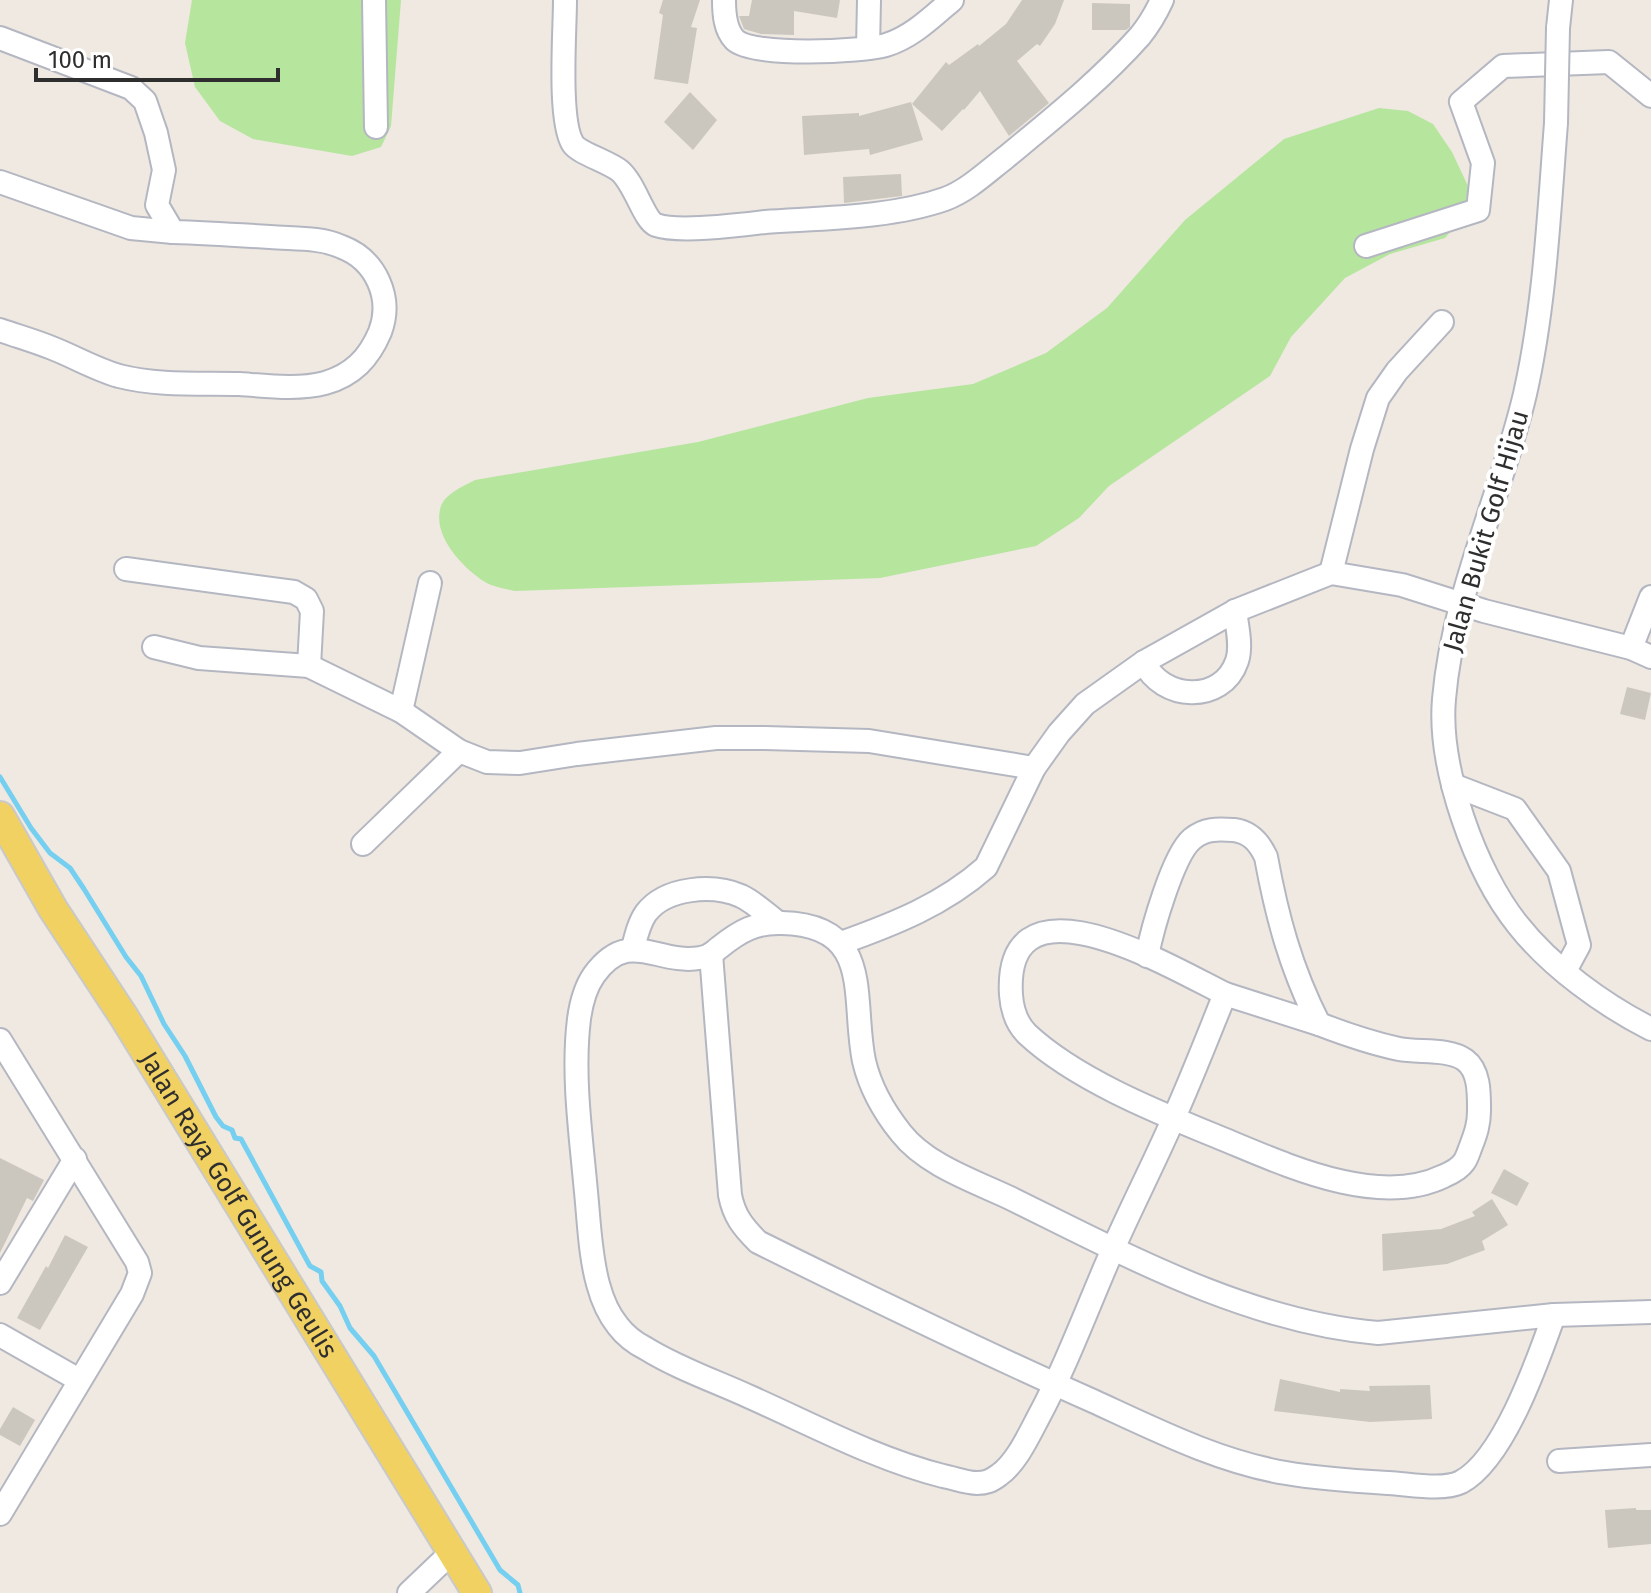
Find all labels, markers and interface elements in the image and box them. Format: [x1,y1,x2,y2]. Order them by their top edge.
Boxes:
scale bar [36,32,278,82]
text: 100 m [48,46,112,74]
street label: Jalan Bukit Golf Hijau [1437,407,1535,655]
street label: Jalan Raya Golf Gunung Geulis [133,1045,344,1363]

